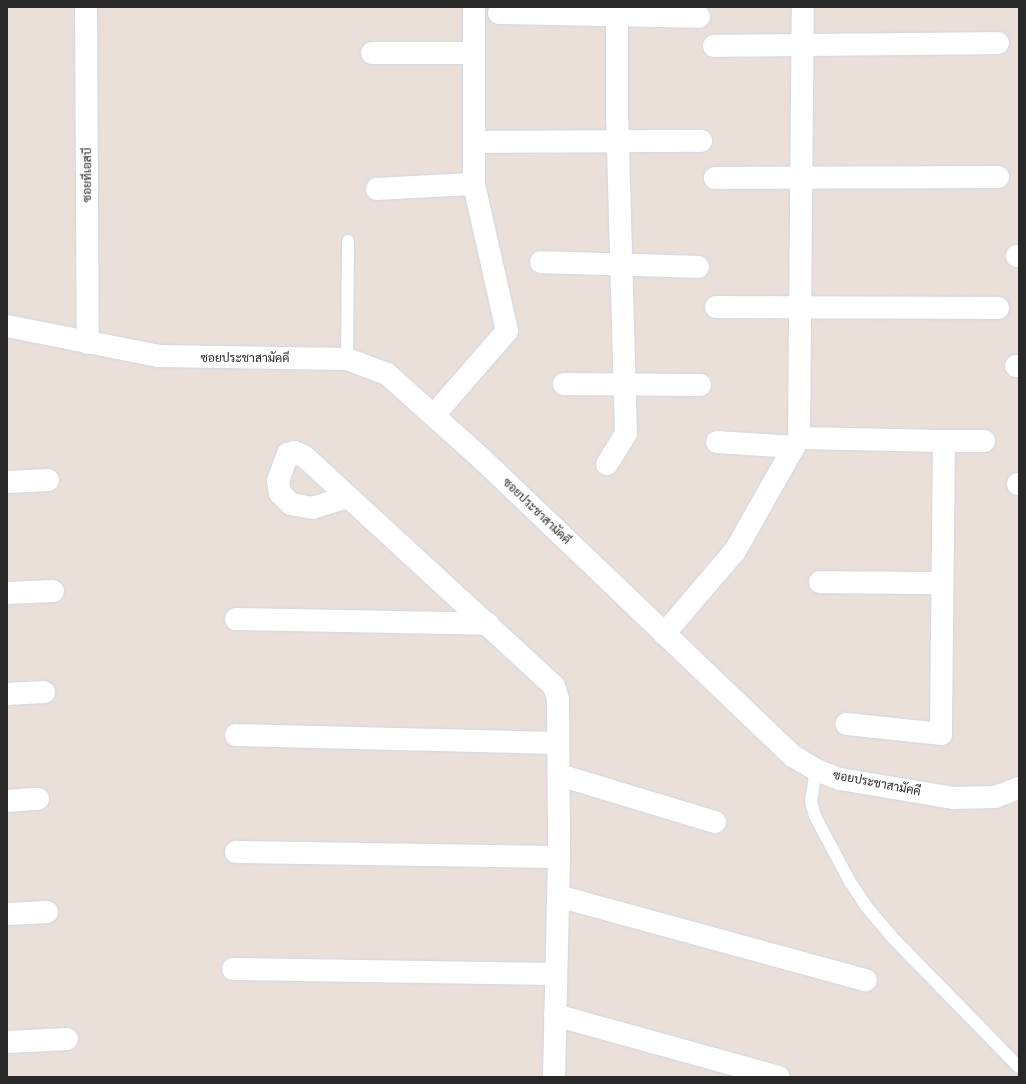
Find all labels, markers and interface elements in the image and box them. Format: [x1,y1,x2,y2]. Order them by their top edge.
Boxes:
street label: ซอยทีเอสบี [80,148,94,202]
street label: ซอยประชาสามัคคี [200,351,290,365]
street label: ซอยประชาสามัคคี [500,475,574,547]
street label: ซอยประชาสามัคคี [832,767,922,799]

